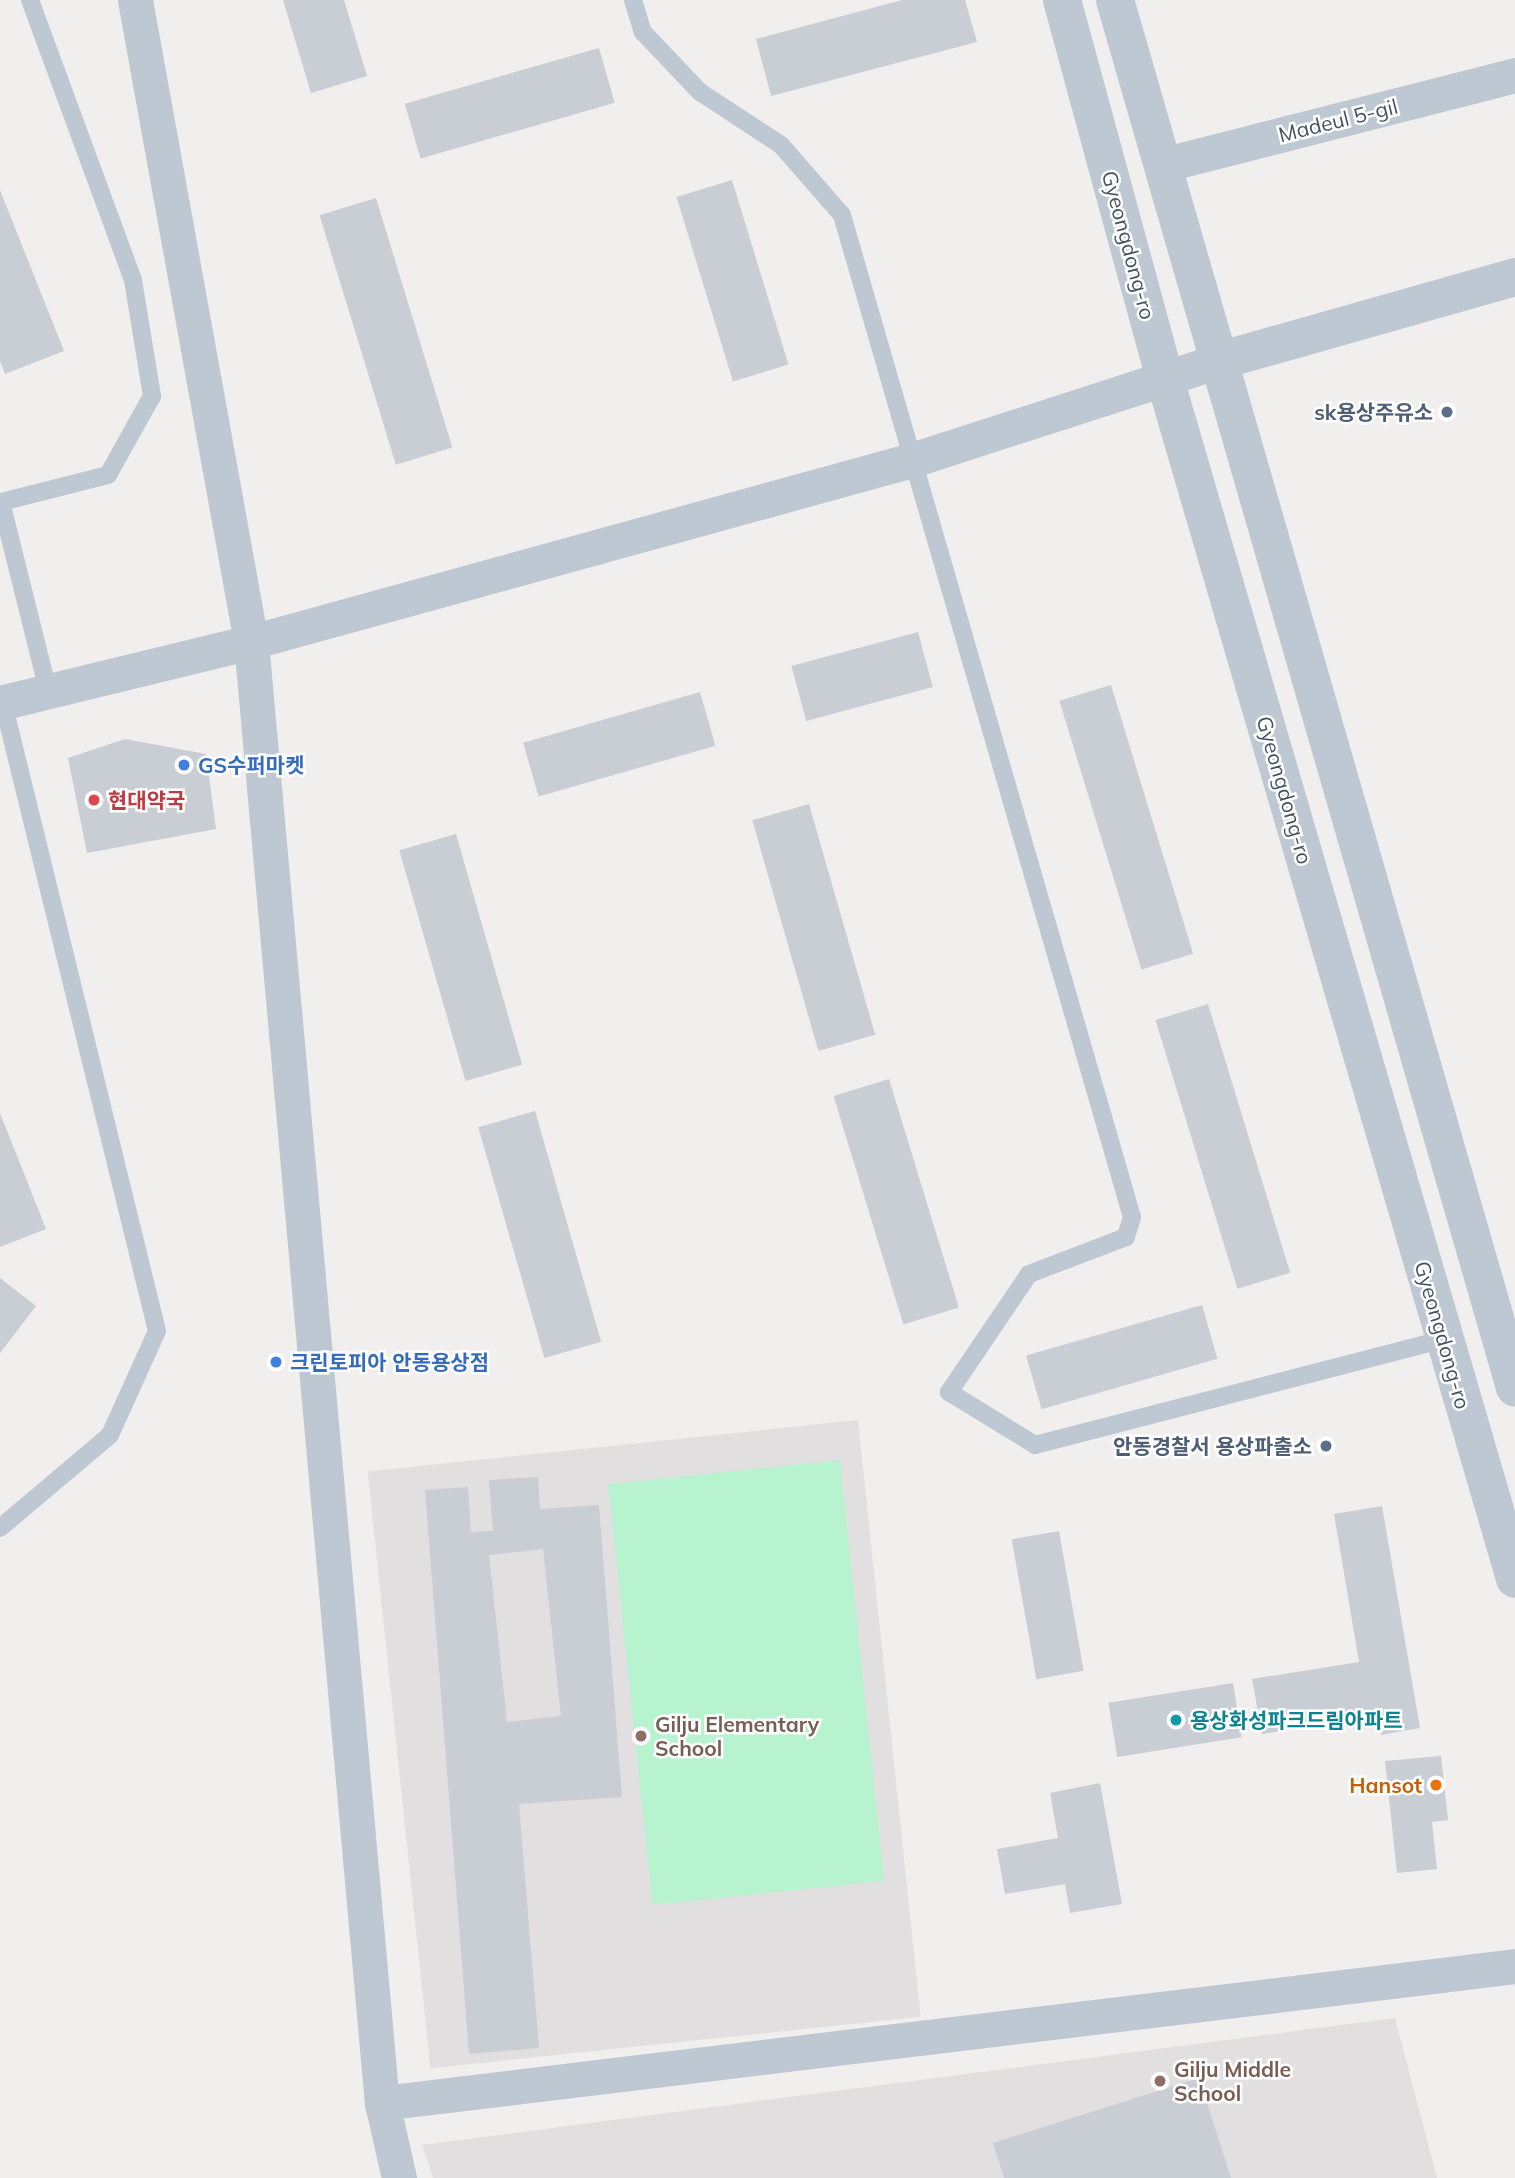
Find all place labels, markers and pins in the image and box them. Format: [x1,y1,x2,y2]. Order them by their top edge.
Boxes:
place label: sk용상주유소 [1314,399,1433,425]
marker: sk용상주유소 [1439,404,1455,420]
place label: GS수퍼마켓 [198,752,304,778]
marker: GS수퍼마켓 [176,757,192,773]
place label: 현대약국 [108,787,185,813]
marker: 현대약국 [86,792,102,808]
place label: 크린토피아 안동용상점 [290,1349,489,1375]
marker: 크린토피아 안동용상점 [268,1354,284,1370]
place label: 안동경찰서 용상파출소 [1113,1433,1312,1459]
marker: 안동경찰서 용상파출소 [1318,1438,1334,1454]
place label: 용상화성파크드림아파트 [1190,1707,1403,1733]
place label: Gilju Elementary School [655,1711,819,1761]
marker: 용상화성파크드림아파트 [1168,1712,1184,1728]
marker: Gilju Elementary School [633,1728,649,1744]
place label: Hansot [1349,1772,1422,1798]
marker: Hansot [1428,1777,1444,1793]
place label: Gilju Middle School [1174,2056,1291,2106]
marker: Gilju Middle School [1152,2073,1168,2089]

